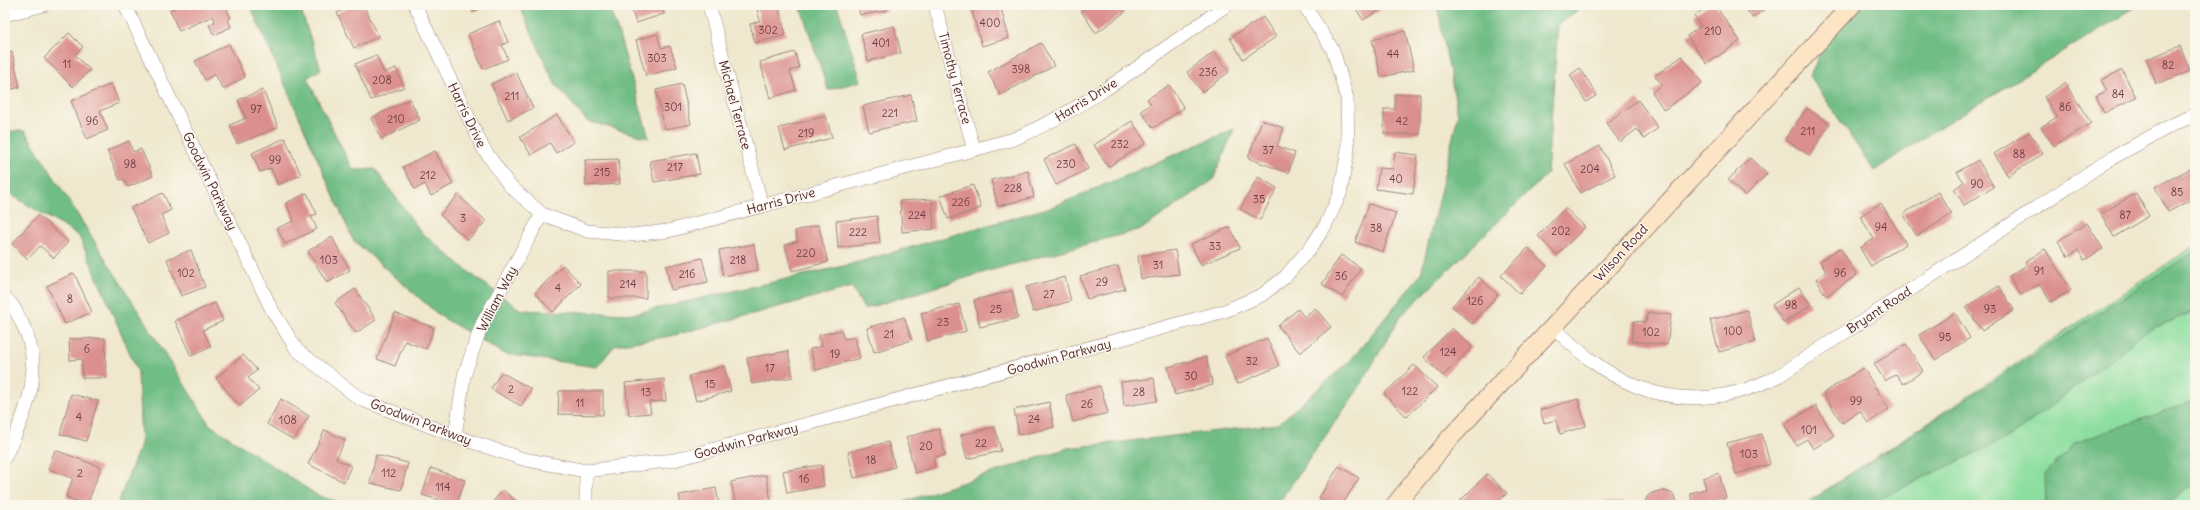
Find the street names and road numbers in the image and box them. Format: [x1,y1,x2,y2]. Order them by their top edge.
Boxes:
street label: Timothy Terrace [935,30,975,126]
street label: Michael Terrace [715,58,755,152]
street label: Harris Drive [1052,74,1120,126]
street label: Harris Drive [444,80,490,150]
street label: Goodwin Parkway [179,129,241,233]
street label: Harris Drive [745,184,817,218]
street label: Wilson Road [1590,221,1652,285]
street label: William Way [473,263,521,335]
street label: Bryant Road [1843,283,1915,337]
street label: Goodwin Parkway [1005,335,1113,379]
street label: Goodwin Parkway [368,395,474,449]
street label: Goodwin Parkway [692,419,800,463]

